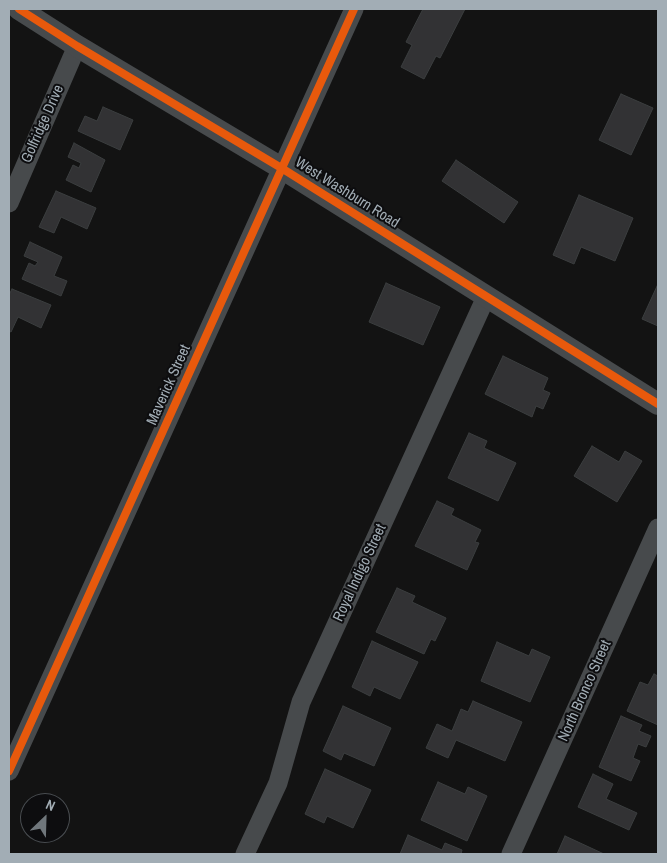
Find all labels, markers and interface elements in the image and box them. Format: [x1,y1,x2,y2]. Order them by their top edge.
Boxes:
street label: Golfridge Drive [18,82,68,166]
street label: West Washburn Road [291,154,403,232]
street label: Maverick Street [143,342,195,428]
street label: Royal Indigo Street [330,521,390,625]
street label: North Bronco Street [555,638,615,744]
north arrow [20,793,70,843]
text: N [43,795,58,815]

